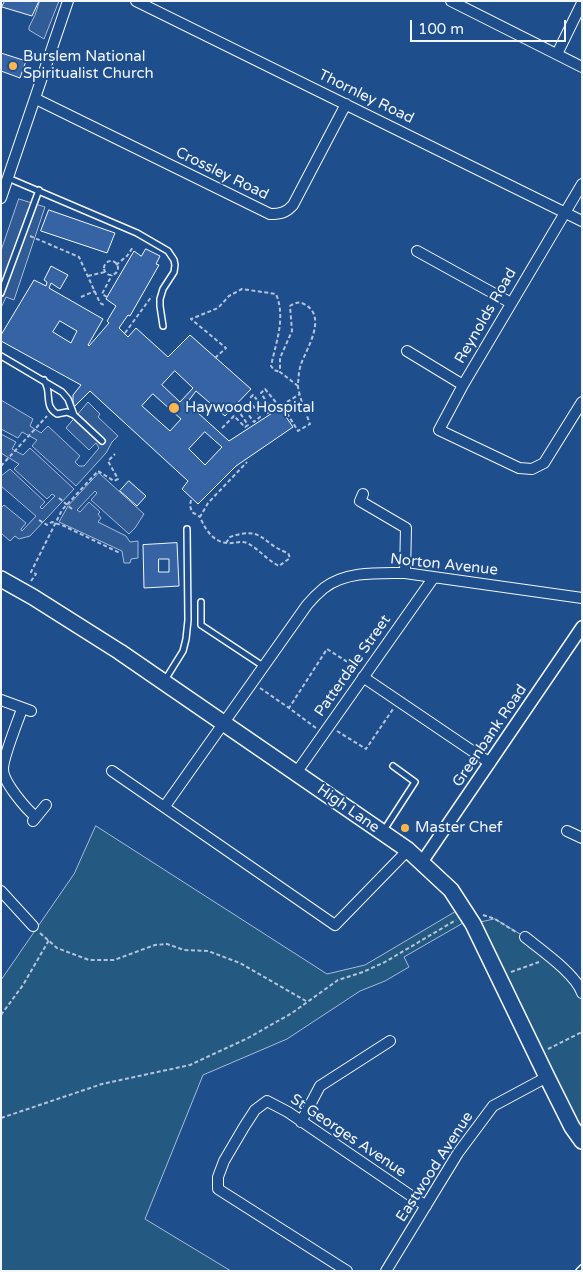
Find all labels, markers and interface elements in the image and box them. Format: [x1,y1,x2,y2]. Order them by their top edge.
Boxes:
scale bar [413,10,569,42]
text: 100 m [418,20,464,38]
place label: Burslem National Spiritualist Church [23,48,154,83]
marker: Burslem National Spiritualist Church [7,60,19,72]
street label: Thornley Road [315,66,417,128]
street label: Crossley Road [173,144,271,204]
street label: Reynolds Road [451,265,521,367]
place label: Haywood Hospital [185,399,315,417]
marker: Haywood Hospital [167,401,181,415]
street label: Norton Avenue [389,550,499,580]
street label: Patterdale Street [311,612,395,720]
street label: Greenbank Road [449,681,531,791]
street label: High Lane [313,781,383,837]
place label: Master Chef [415,819,503,837]
marker: Master Chef [399,822,411,834]
street label: St Georges Avenue [287,1091,409,1181]
street label: Eastwood Avenue [393,1109,477,1225]

